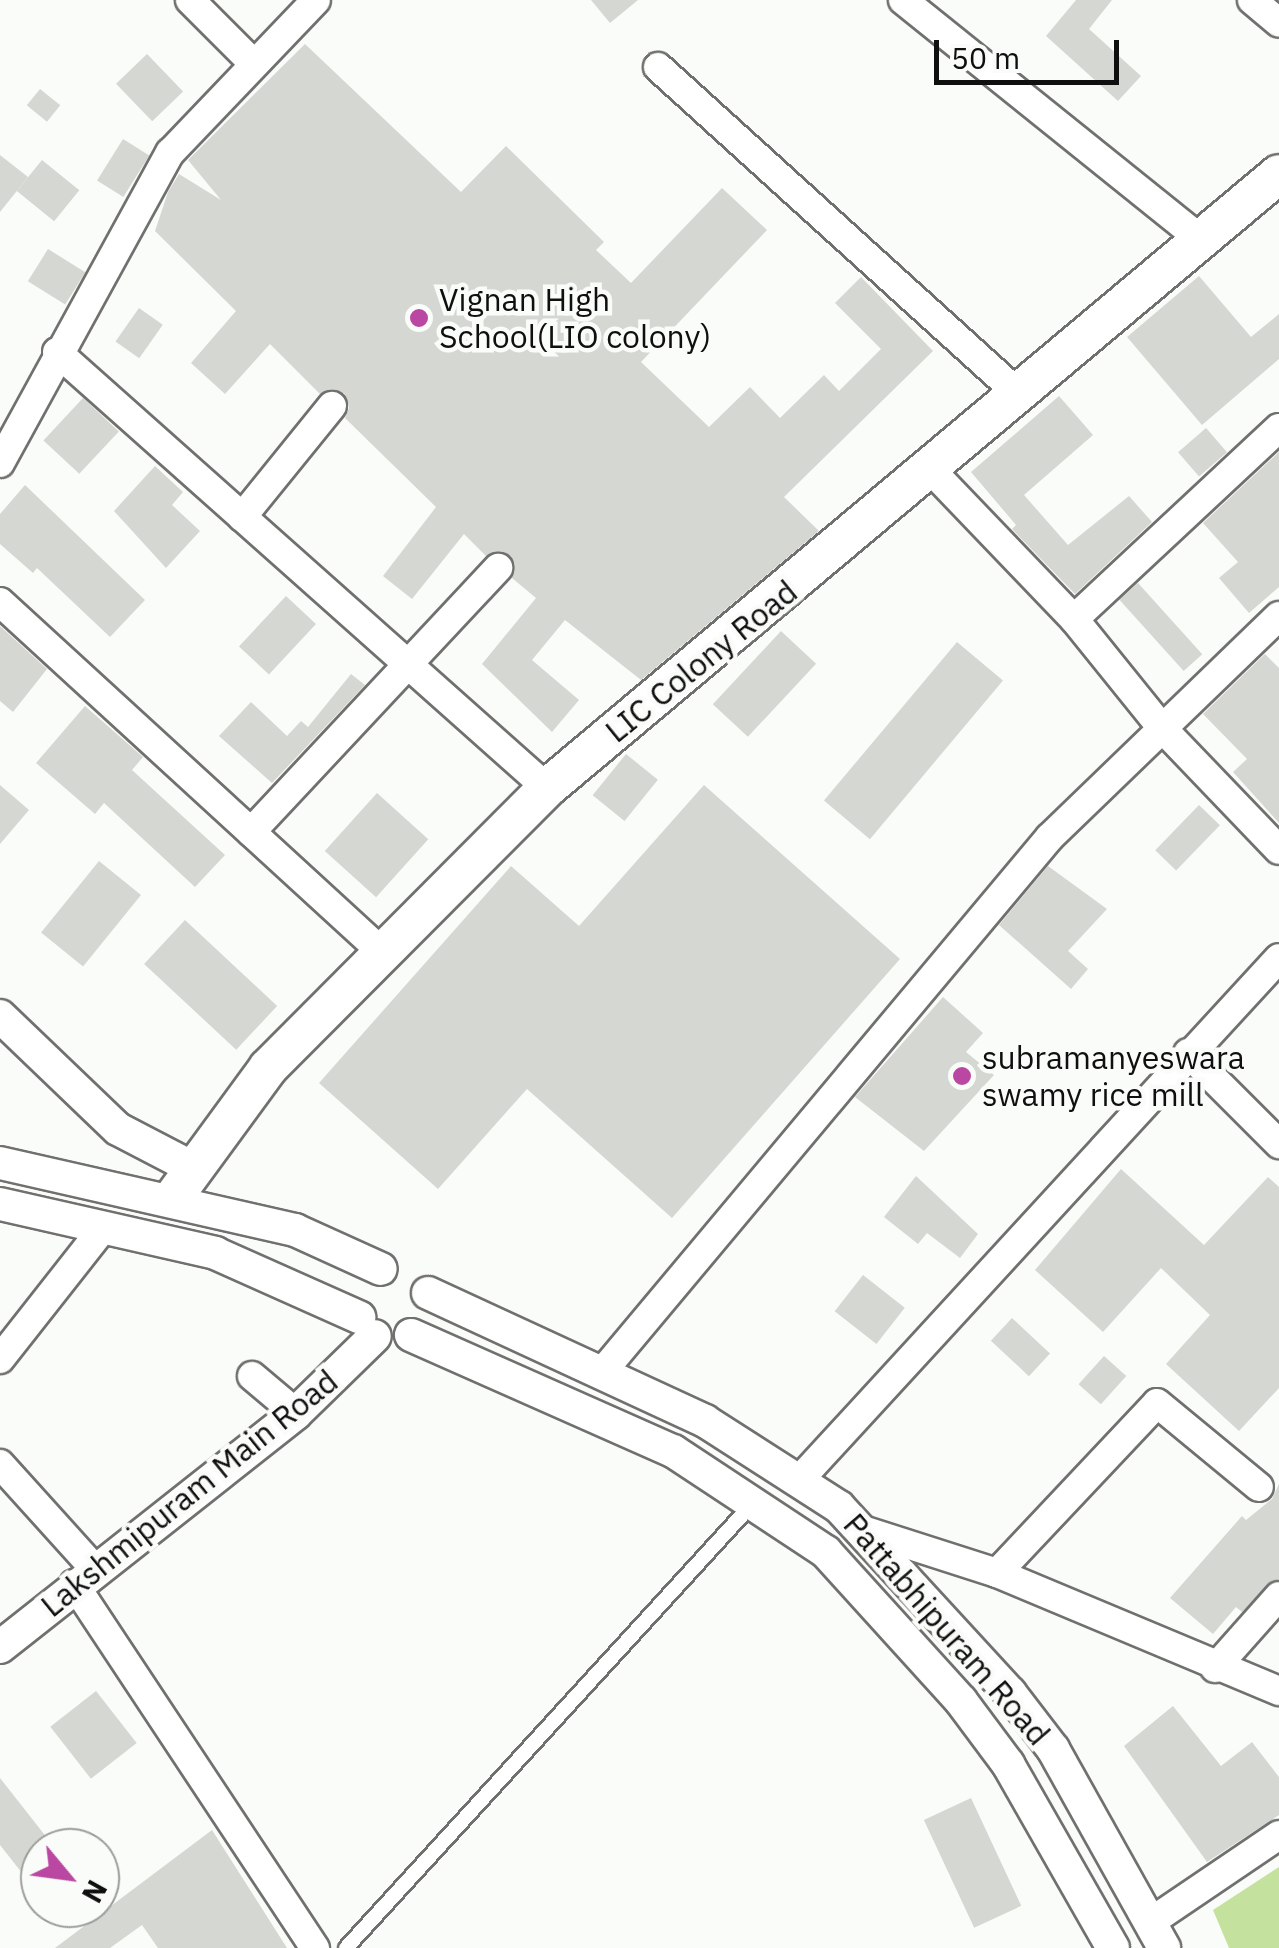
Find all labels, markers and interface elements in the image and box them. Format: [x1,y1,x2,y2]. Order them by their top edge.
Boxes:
scale bar [939,20,1124,82]
text: 50 m [951,38,1020,77]
place label: Vignan High School(LIO colony) [439,281,711,356]
marker: Vignan High School(LIO colony) [408,307,430,329]
street label: LIC Colony Road [597,572,805,750]
place label: subramanyeswara swamy rice mill [982,1039,1245,1114]
marker: subramanyeswara swamy rice mill [951,1065,973,1087]
street label: Lakshmipuram Main Road [33,1361,345,1625]
street label: Pattabhipuram Road [836,1505,1058,1753]
north arrow [20,1828,120,1928]
text: N [74,1874,116,1910]

